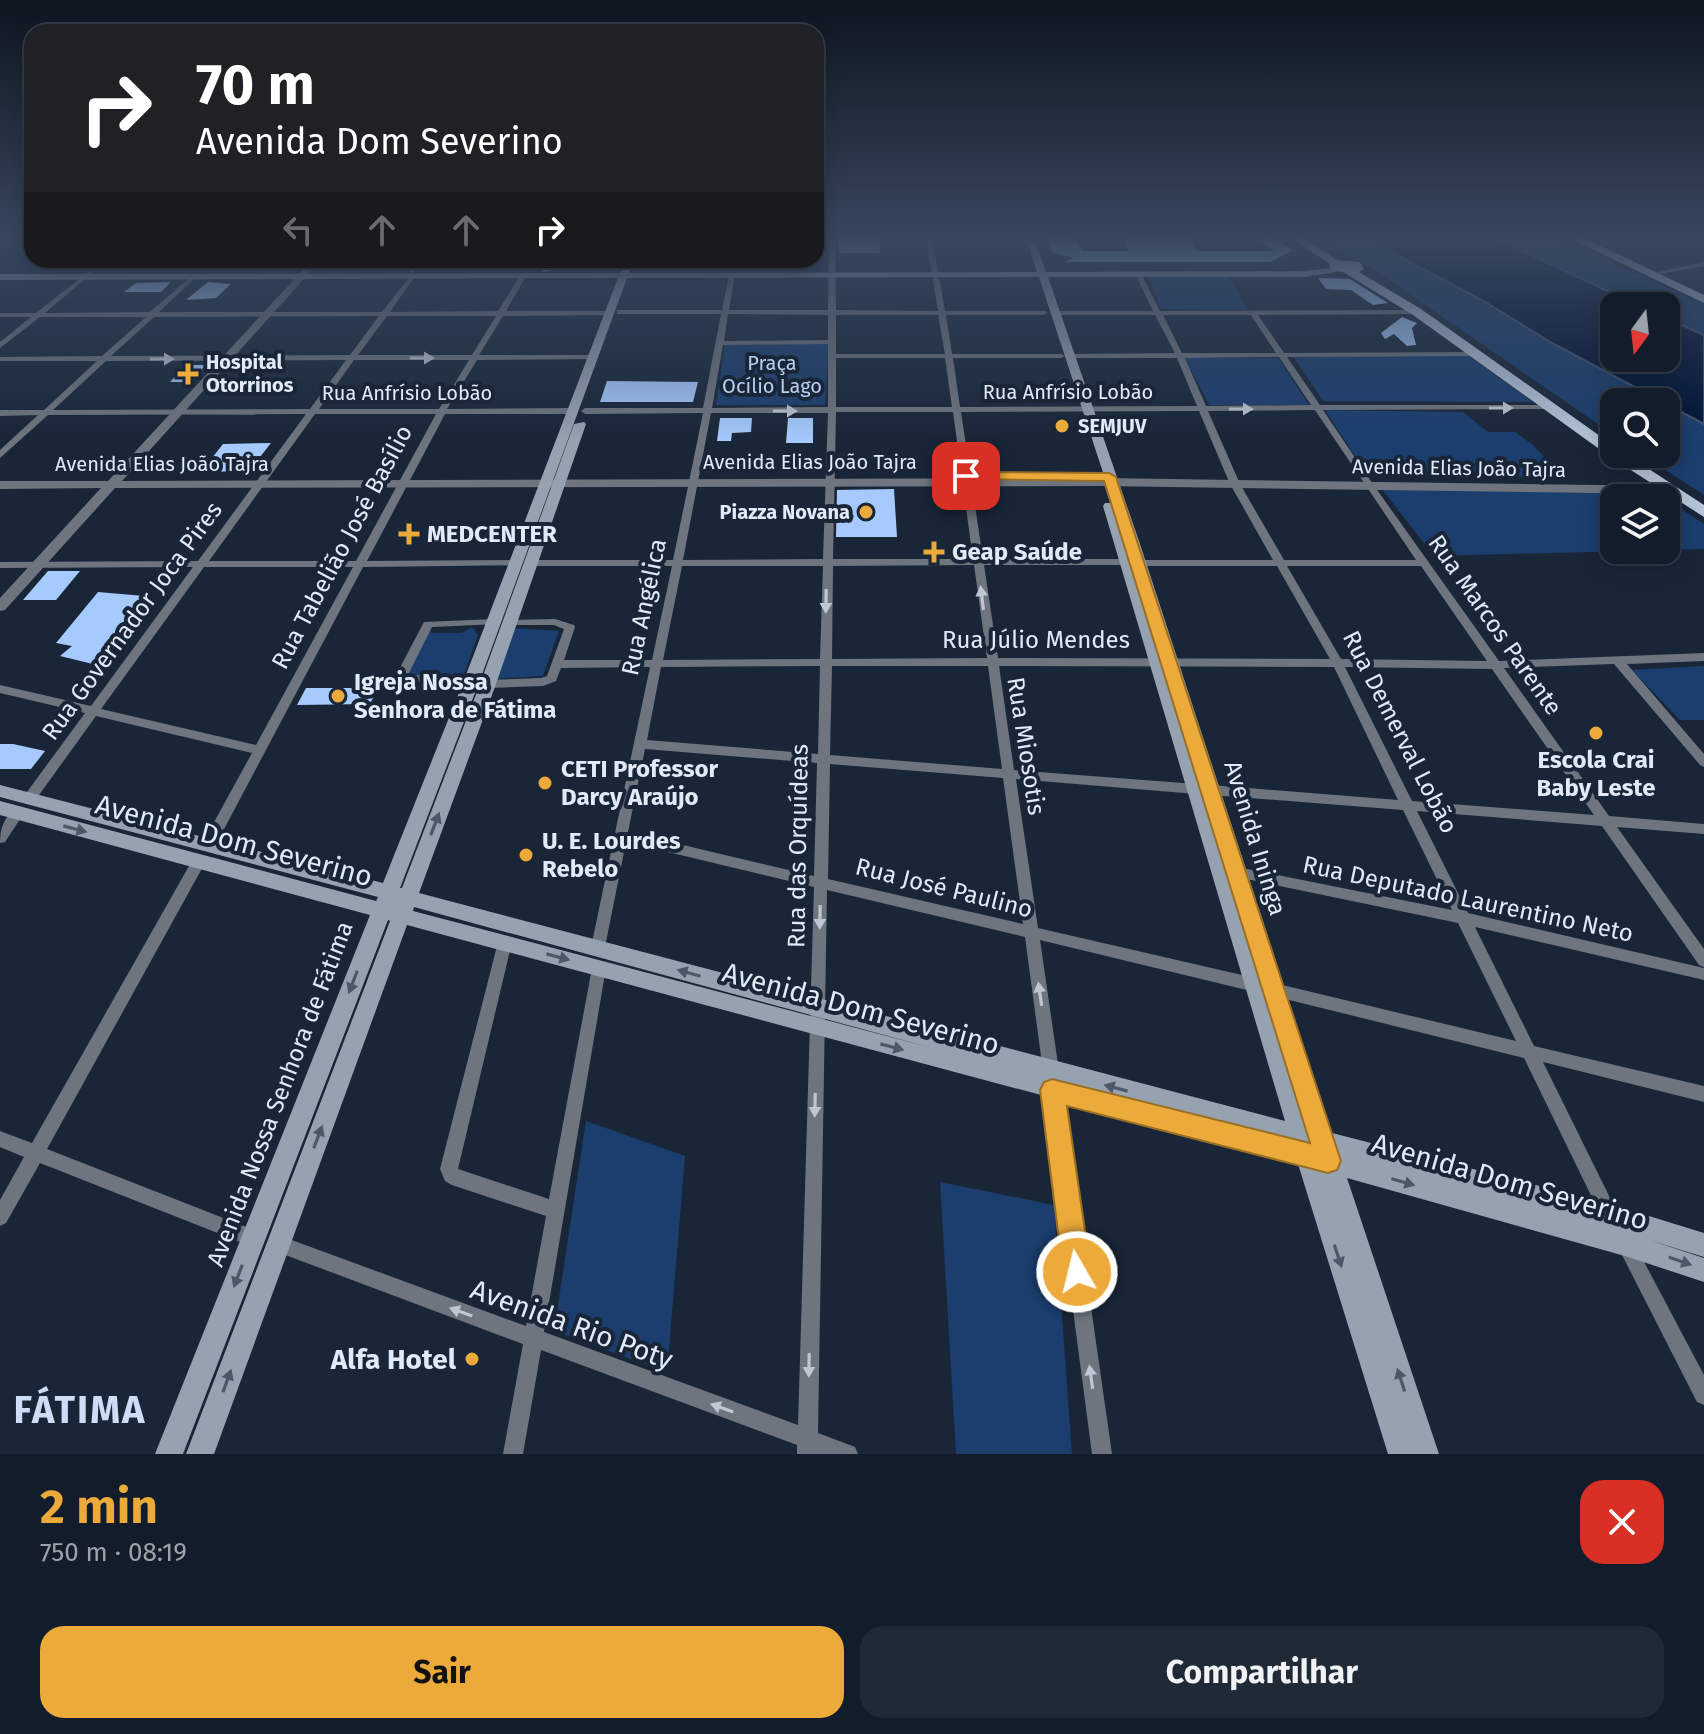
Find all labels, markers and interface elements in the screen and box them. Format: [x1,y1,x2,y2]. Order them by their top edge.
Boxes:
text: 70 m [196,52,315,119]
icon: right [64,56,168,160]
text: Avenida Dom Severino [196,120,563,164]
icon: left [276,208,320,252]
icon: ahead [360,208,404,252]
icon: ahead [444,208,488,252]
icon: right [528,208,572,252]
north arrow [1600,292,1680,372]
map controls [1600,292,1680,564]
place label: Hospital Otorrinos [206,350,294,397]
park label: Praça Ocílio Lago [722,351,822,398]
one-way arrow [410,352,435,364]
one-way arrow [150,353,175,365]
marker: Hospital Otorrinos [177,363,199,385]
street label: Rua Anfrísio Lobão [983,380,1153,404]
street label: Rua Anfrísio Lobão [322,381,492,405]
button: search [1600,388,1680,468]
one-way arrow [1489,401,1514,414]
one-way arrow [1229,403,1254,415]
one-way arrow [773,405,798,417]
place label: SEMJUV [1078,414,1147,438]
marker: SEMJUV [1053,417,1071,435]
street label: Rua Tabelião José Basílio [266,420,418,674]
pin [932,442,1000,510]
street label: Avenida Elias João Tajra [703,450,917,474]
street label: Avenida Elias João Tajra [55,452,269,476]
icon: arrive [944,454,988,498]
street label: Avenida Elias João Tajra [1352,454,1566,482]
button: layers [1600,484,1680,564]
street label: Rua Governador Joca Pires [36,496,228,746]
place label: Piazza Novana [720,500,850,524]
marker: Piazza Novana [857,503,875,521]
place label: MEDCENTER [427,520,557,548]
marker: MEDCENTER [398,523,420,545]
street label: Rua Marcos Parente [1422,530,1568,720]
street label: Rua Angélica [616,536,672,678]
place label: Geap Saúde [952,538,1082,566]
marker: Geap Saúde [923,541,945,563]
one-way arrow [975,585,988,610]
one-way arrow [820,589,832,614]
street label: Rua Júlio Mendes [942,626,1130,654]
street label: Rua Demerval Lobão [1337,626,1463,838]
place label: Igreja Nossa Senhora de Fátima [354,668,557,724]
street label: Rua Miosotis [1001,675,1051,817]
marker: Igreja Nossa Senhora de Fátima [329,687,347,705]
marker: Escola Crai Baby Leste [1587,724,1605,742]
street label: Rua das Orquídeas [782,744,814,948]
place label: Escola Crai Baby Leste [1537,746,1655,802]
place label: CETI Professor Darcy Araújo [561,755,719,811]
street label: Avenida Ininga [1218,757,1292,919]
marker: CETI Professor Darcy Araújo [536,774,554,792]
street label: Avenida Dom Severino [92,788,376,893]
one-way arrow [429,812,441,836]
one-way arrow [64,823,88,836]
place label: U. E. Lourdes Rebelo [542,827,681,883]
marker: U. E. Lourdes Rebelo [517,846,535,864]
street label: Rua Deputado Laurentino Neto [1300,850,1636,948]
street label: Rua José Paulino [853,852,1035,924]
one-way arrow [814,905,826,930]
street label: Avenida Nossa Senhora de Fátima [201,918,359,1270]
one-way arrow [545,951,570,963]
street label: Avenida Dom Severino [719,956,1003,1061]
one-way arrow [677,966,702,978]
one-way arrow [346,970,359,994]
one-way arrow [1033,981,1046,1006]
one-way arrow [880,1042,905,1054]
one-way arrow [1103,1081,1128,1093]
one-way arrow [809,1093,822,1118]
one-way arrow [312,1125,325,1149]
street label: Avenida Dom Severino [1368,1126,1652,1237]
one-way arrow [1392,1176,1416,1189]
position arrow [1035,1230,1119,1314]
one-way arrow [1332,1244,1345,1268]
one-way arrow [1668,1256,1692,1268]
one-way arrow [232,1264,245,1288]
street label: Avenida Rio Poty [466,1273,678,1376]
one-way arrow [449,1305,473,1318]
place label: Alfa Hotel [330,1343,457,1376]
marker: Alfa Hotel [463,1350,481,1368]
one-way arrow [803,1353,815,1378]
one-way arrow [1084,1364,1097,1389]
one-way arrow [1394,1368,1406,1392]
one-way arrow [222,1369,234,1393]
district label: FÁTIMA [13,1385,147,1433]
one-way arrow [710,1402,734,1414]
text: 2 min [40,1478,158,1536]
button: close [1580,1480,1664,1564]
text: 750 m · 08:19 [40,1537,187,1568]
button: Sair [40,1626,844,1718]
button: Compartilhar [860,1626,1664,1718]

